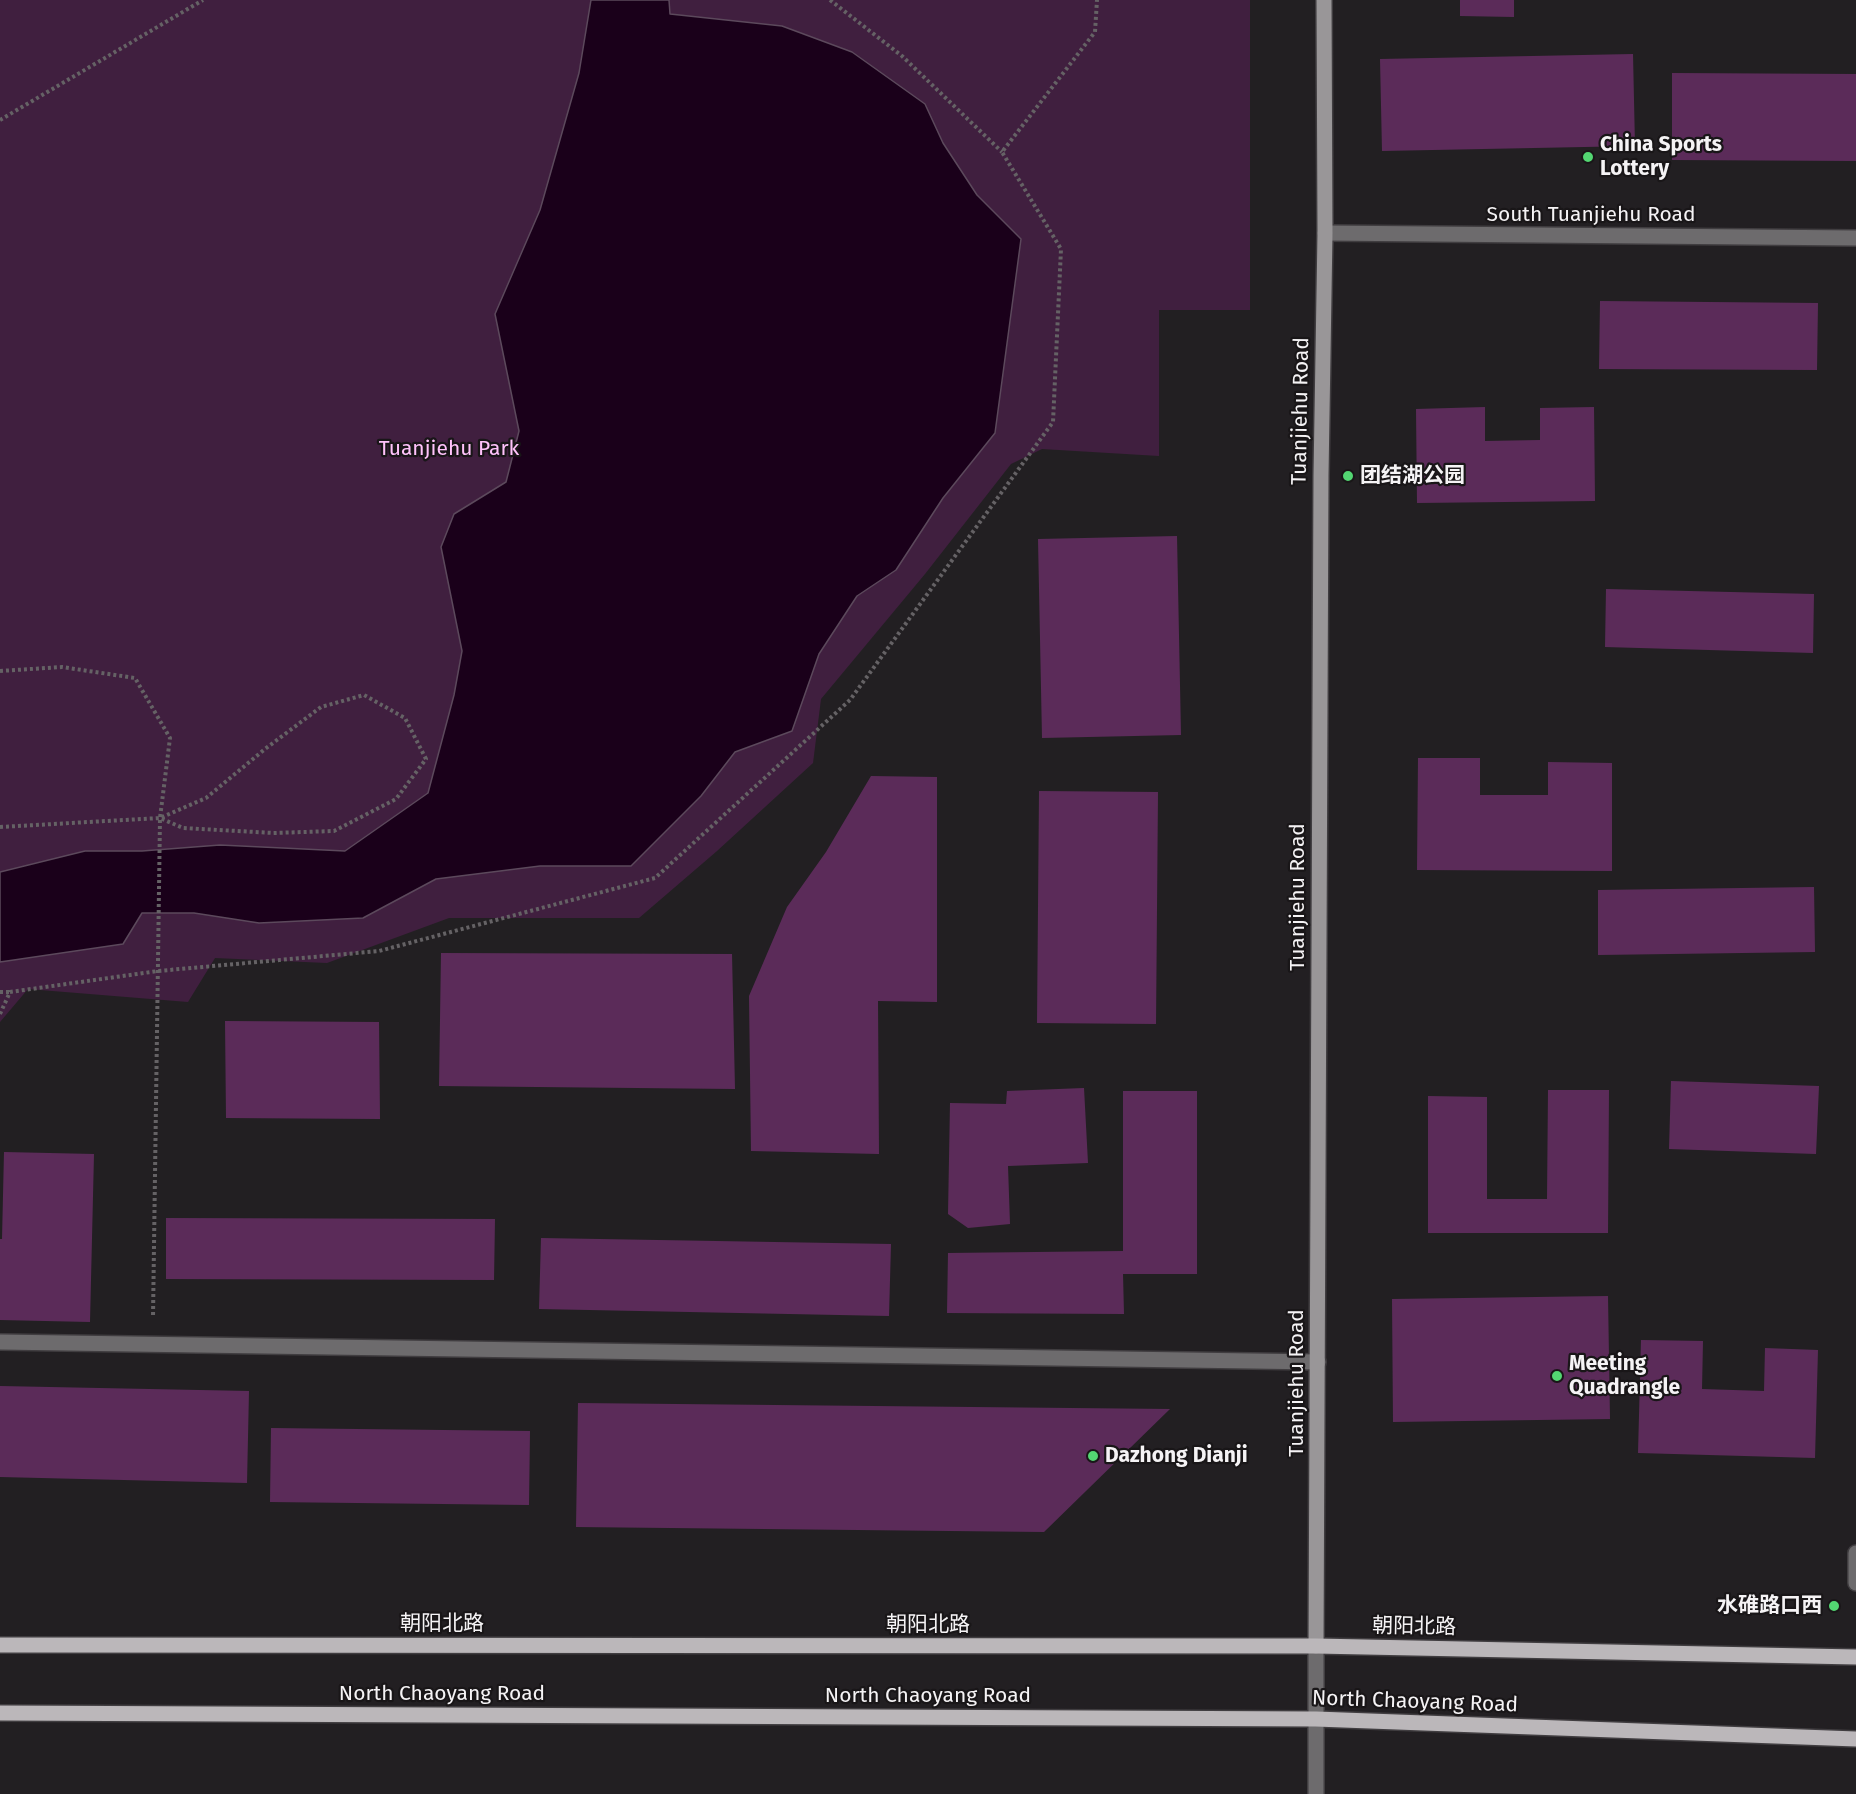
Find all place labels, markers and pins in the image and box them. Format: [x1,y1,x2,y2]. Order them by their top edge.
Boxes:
place label: China Sports Lottery [1600,132,1722,182]
marker: China Sports Lottery [1581,150,1595,164]
place label: 团结湖公园 [1360,463,1465,489]
marker: 团结湖公园 [1341,469,1355,483]
place label: Meeting Quadrangle [1569,1351,1680,1401]
marker: Meeting Quadrangle [1550,1369,1564,1383]
place label: Dazhong Dianji [1105,1443,1248,1469]
marker: Dazhong Dianji [1086,1449,1100,1463]
place label: 水碓路口西 [1717,1593,1822,1619]
marker: 水碓路口西 [1827,1599,1841,1613]

